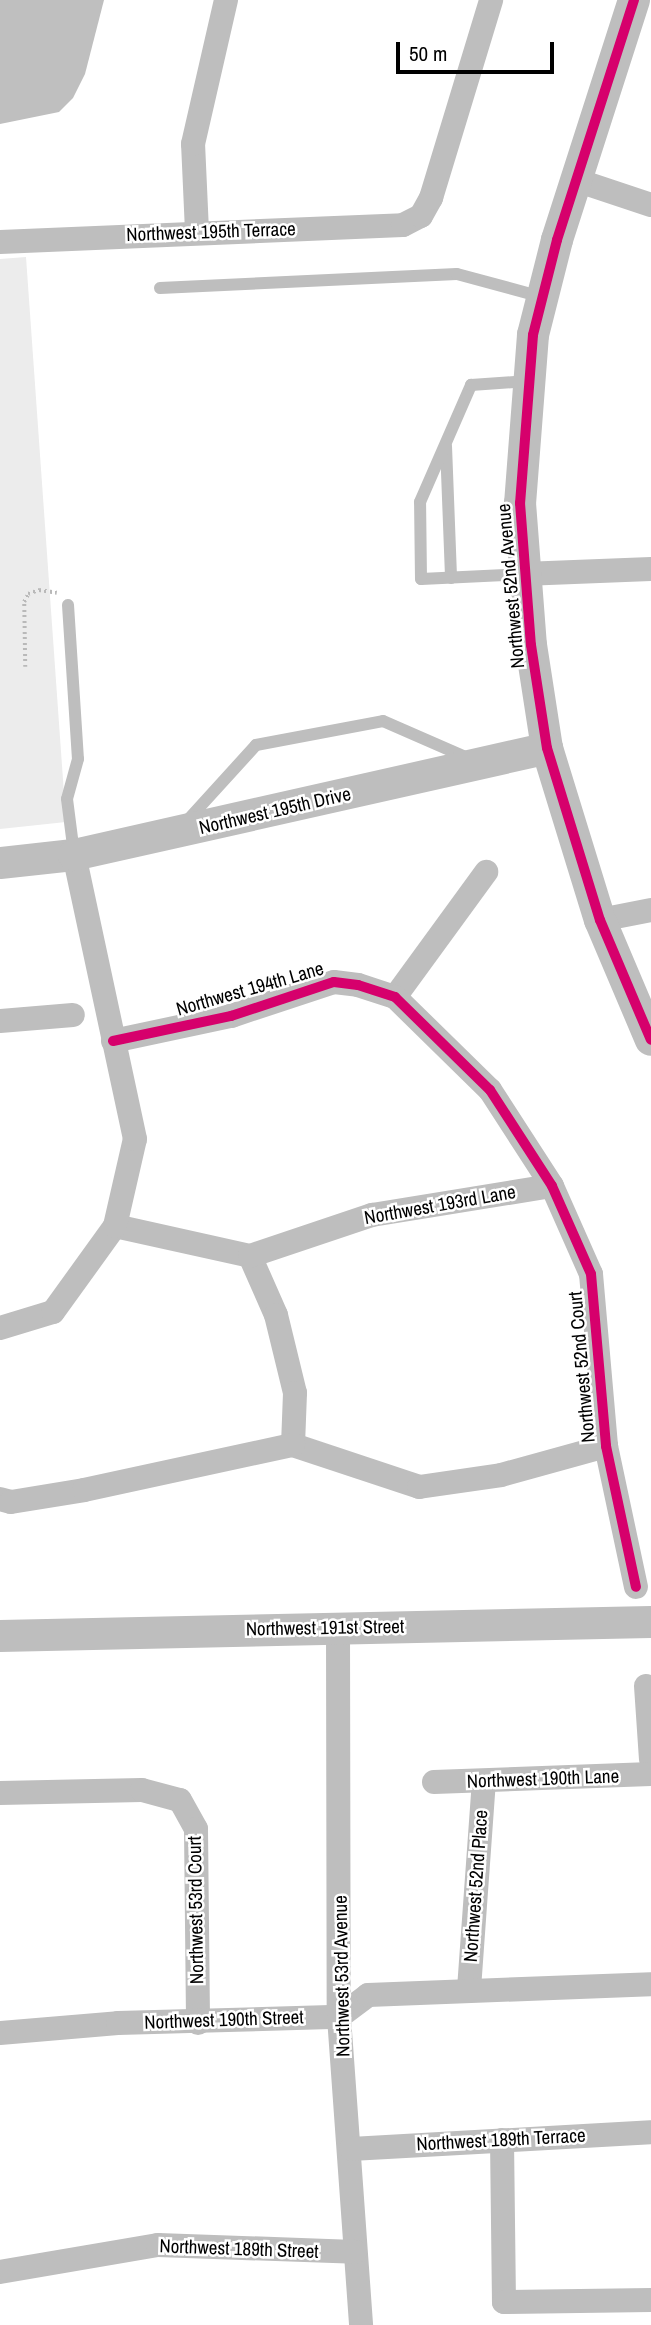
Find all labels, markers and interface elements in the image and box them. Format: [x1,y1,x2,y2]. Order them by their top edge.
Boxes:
scale bar [399,28,556,72]
text: 50 m [409,39,447,68]
street label: Northwest 195th Terrace [126,218,296,246]
street label: Northwest 52nd Avenue [492,502,530,670]
street label: Northwest 195th Drive [197,782,353,840]
street label: Northwest 194th Lane [174,957,326,1021]
street label: Northwest 193rd Lane [363,1180,517,1230]
street label: Northwest 52nd Court [564,1291,600,1443]
street label: Northwest 191st Street [246,1615,404,1641]
street label: Northwest 190th Lane [466,1765,620,1793]
street label: Northwest 52nd Place [459,1809,493,1963]
street label: Northwest 53rd Court [183,1836,209,1984]
street label: Northwest 53rd Avenue [329,1895,355,2057]
street label: Northwest 190th Street [144,2006,304,2034]
street label: Northwest 189th Terrace [416,2124,586,2156]
street label: Northwest 189th Street [159,2235,319,2263]

